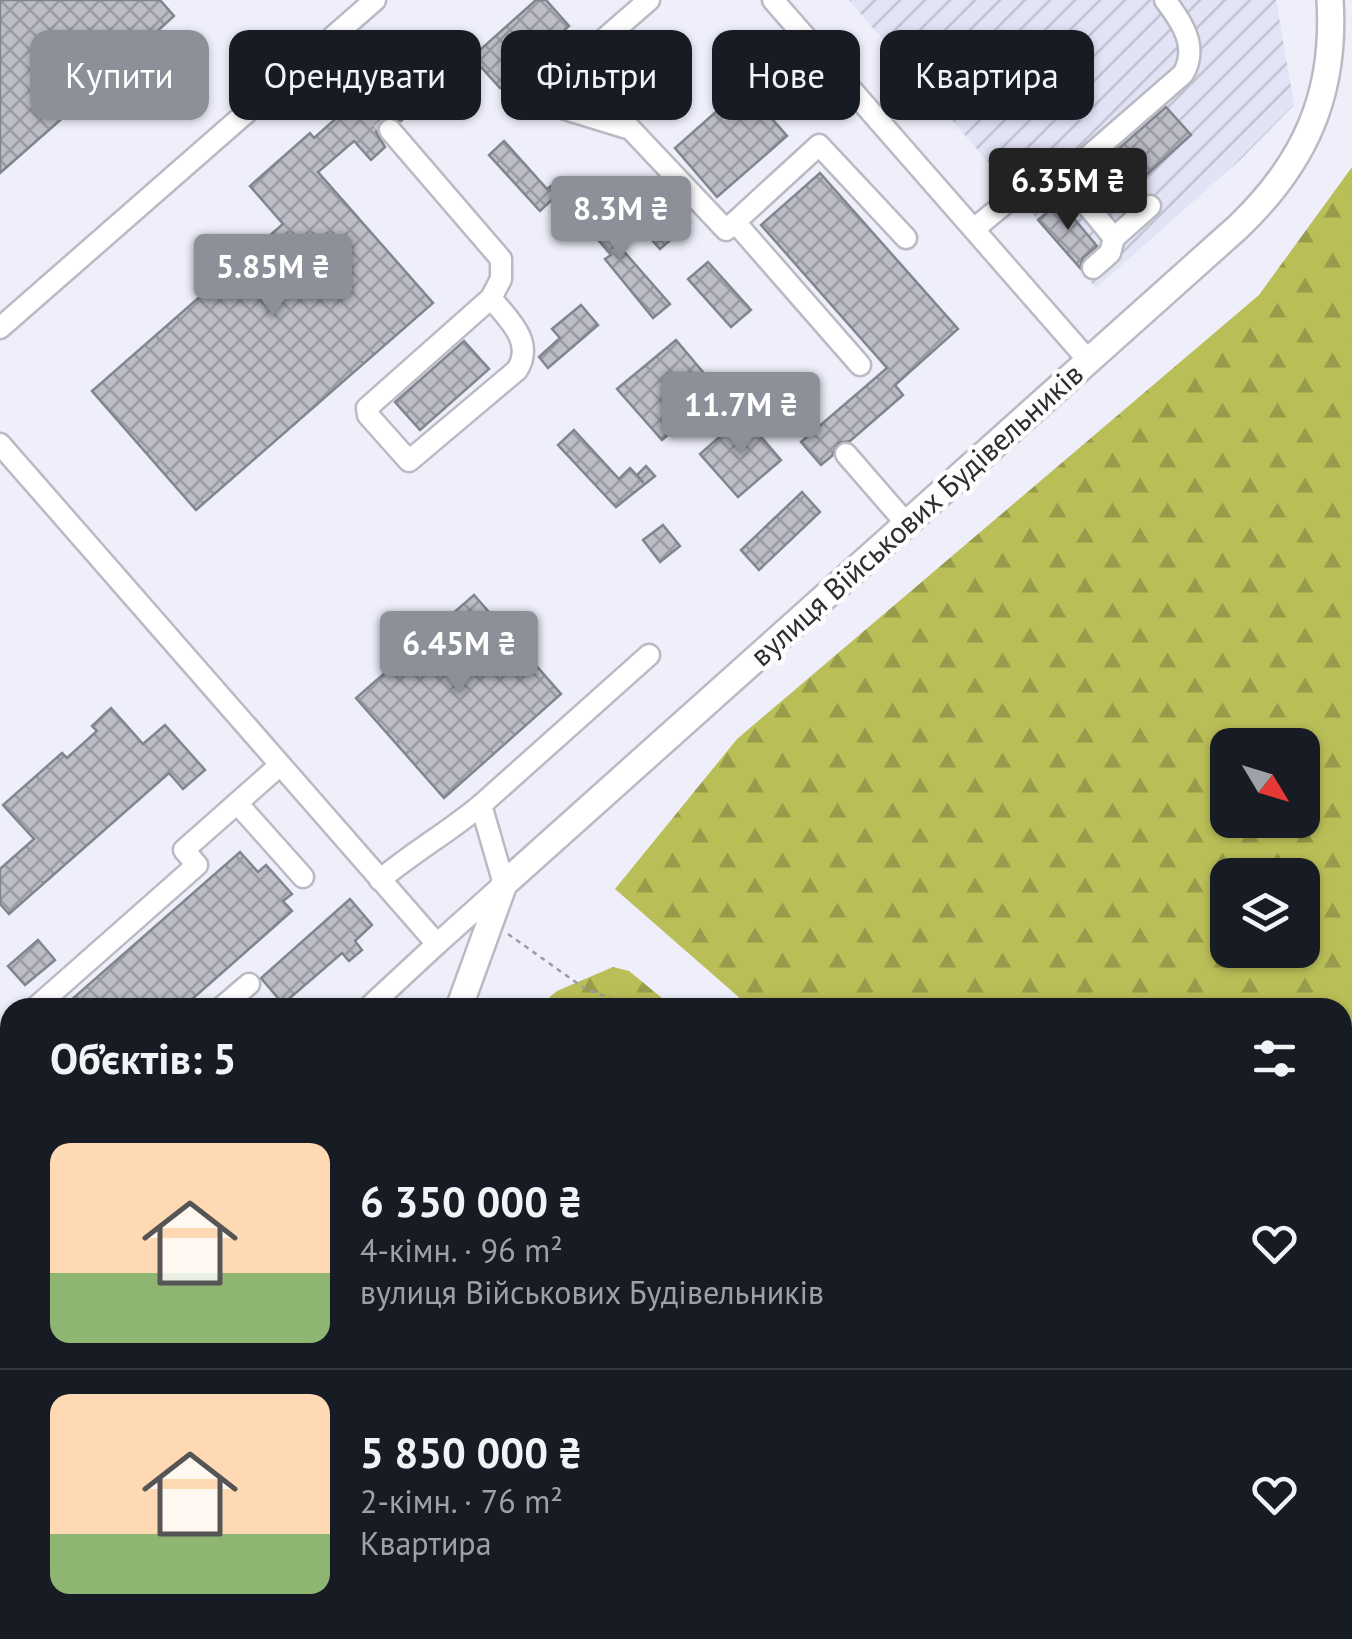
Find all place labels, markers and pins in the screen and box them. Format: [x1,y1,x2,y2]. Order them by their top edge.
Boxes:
pin: 6.35M ₴ [976,148,1160,233]
pin: 8.3M ₴ [540,176,702,261]
pin: 5.85M ₴ [181,234,365,319]
pin: 11.7M ₴ [649,372,833,457]
pin: 6.45M ₴ [367,611,551,696]

